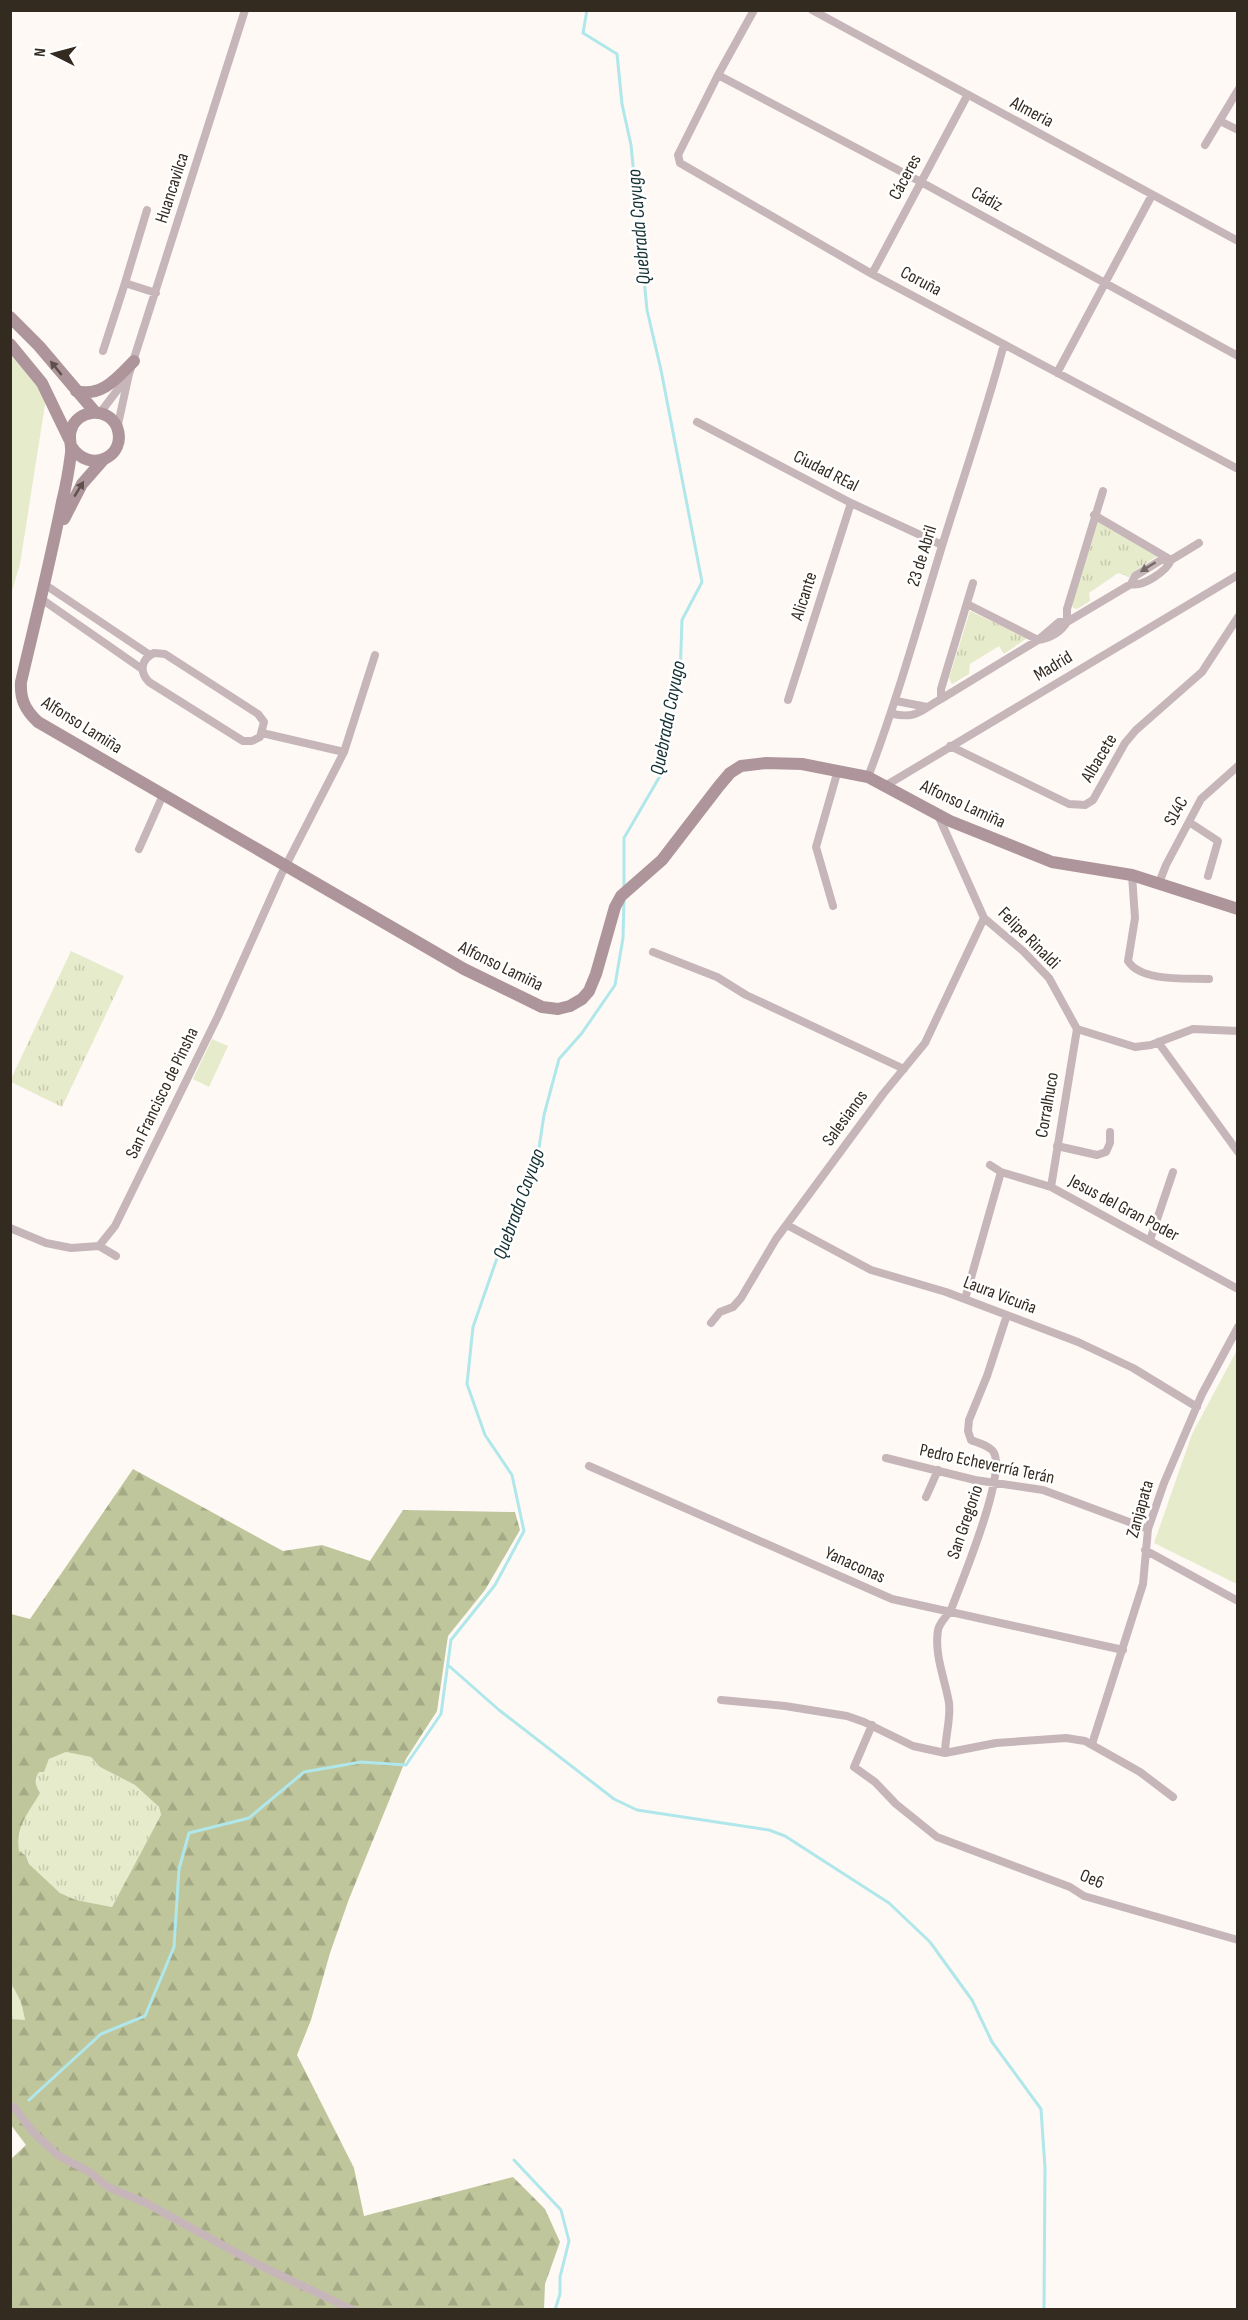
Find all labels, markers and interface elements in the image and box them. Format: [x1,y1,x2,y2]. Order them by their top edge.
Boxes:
north arrow [24,24,84,84]
text: N [31,47,50,58]
street label: Almeria [1006,92,1057,132]
street label: Huancavilca [151,150,193,226]
street label: Cáceres [884,151,926,203]
water label: Quebrada Cayugo [622,168,656,286]
street label: Cádiz [968,182,1007,216]
street label: Coruña [897,262,945,300]
one-way arrow [50,360,63,376]
street label: Ciudad REal [790,446,862,496]
one-way arrow [74,481,85,497]
street label: 23 de Abril [903,523,941,589]
one-way arrow [1140,562,1156,573]
street label: Alicante [786,569,822,624]
street label: Madrid [1030,646,1076,686]
water label: Quebrada Cayugo [645,659,691,777]
street label: Alfonso Lamiña [37,691,126,758]
street label: Albacete [1076,730,1122,787]
street label: Alfonso Lamiña [916,775,1009,833]
street label: S14C [1160,793,1192,829]
street label: Felipe Rinaldi [994,903,1064,973]
street label: Alfonso Lamiña [455,936,547,995]
street label: San Francisco de Pinsha [121,1024,203,1162]
street label: Corralhuco [1031,1071,1063,1139]
street label: Salesianos [818,1086,872,1150]
water label: Quebrada Cayugo [488,1145,550,1263]
street label: Jesus del Gran Poder [1065,1170,1183,1246]
street label: Laura Vicuña [960,1271,1040,1319]
street label: Pedro Echeverría Terán [918,1439,1056,1489]
street label: Zanjapata [1122,1478,1158,1540]
street label: San Gregorio [943,1482,987,1562]
street label: Yanaconas [821,1542,889,1588]
street label: Oe6 [1077,1865,1107,1893]

